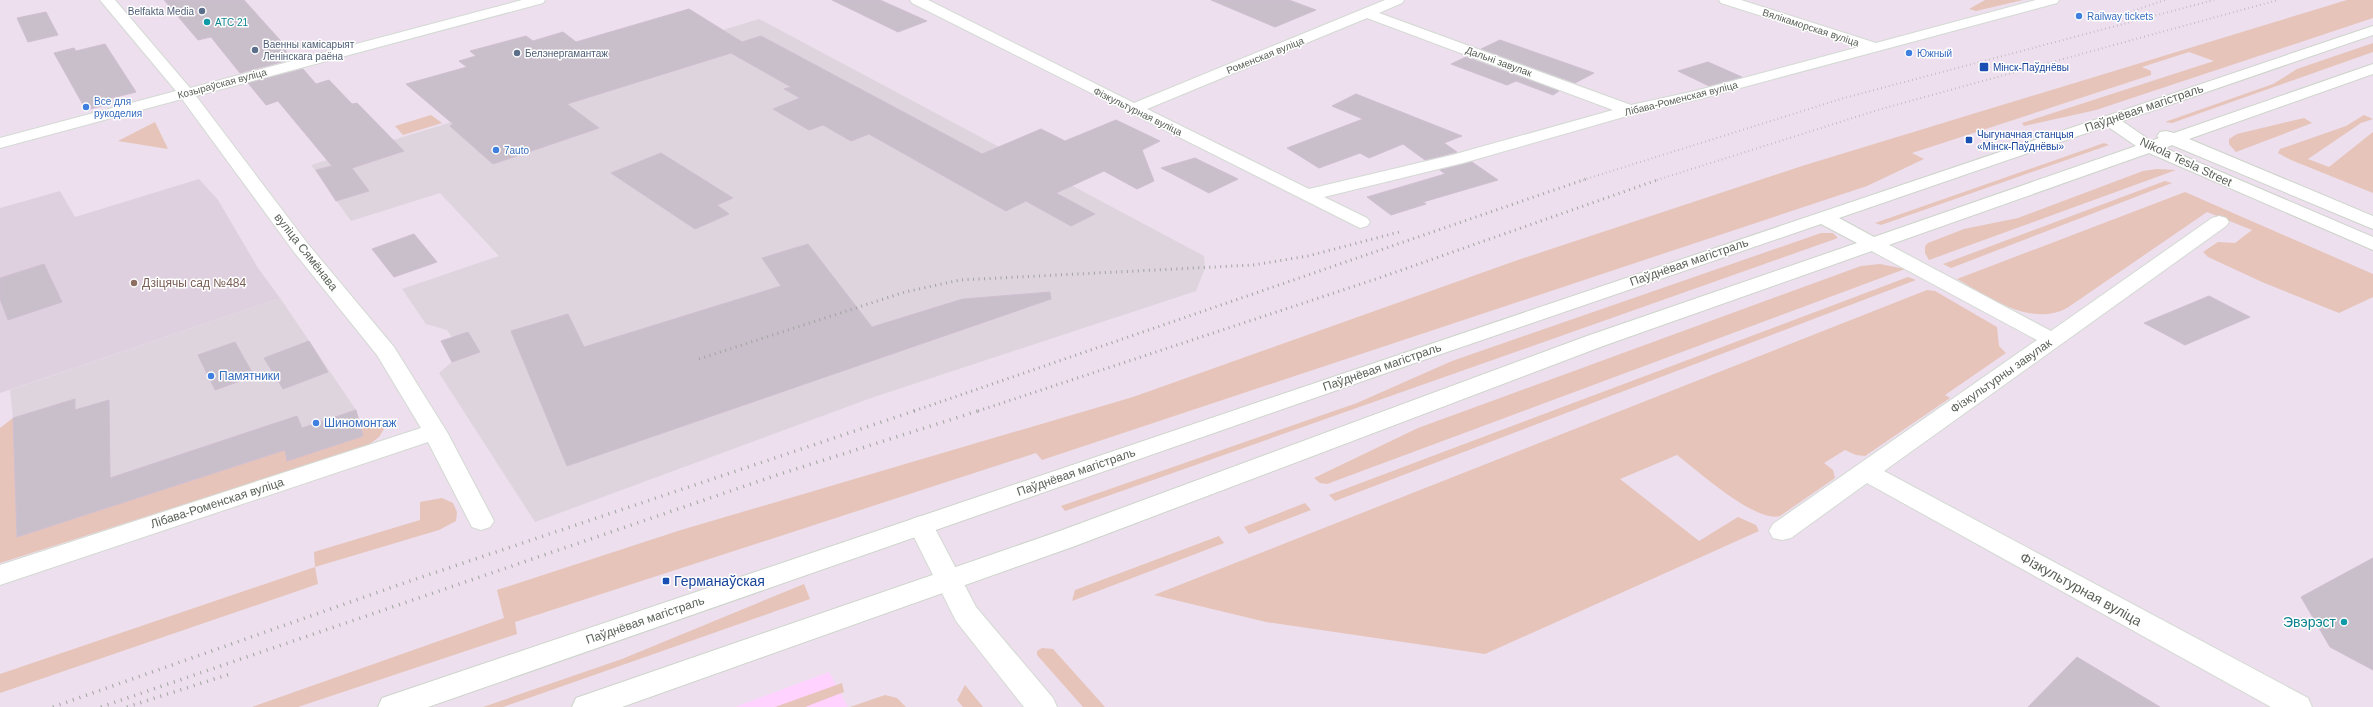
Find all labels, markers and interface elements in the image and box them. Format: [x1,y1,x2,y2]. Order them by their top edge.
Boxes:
place label: Belfakta Media [128,6,194,17]
marker: Belfakta Media [197,6,207,16]
street label: Вялікаморская вуліца [1761,7,1861,48]
marker: Railway tickets [2074,11,2084,21]
place label: Railway tickets [2087,11,2153,22]
marker: АТС 21 [202,17,212,27]
place label: АТС 21 [215,17,249,28]
street label: Роменская вуліца [1225,35,1306,76]
place label: Ваенны камісарыят Ленінскага раёна [263,39,355,62]
street label: Дальні завулак [1464,44,1534,79]
marker: Ваенны камісарыят Ленінскага раёна [250,45,260,55]
marker: Белэнергамантаж [512,48,522,58]
place label: Белэнергамантаж [525,48,608,59]
marker: Южный [1904,48,1914,58]
place label: Южный [1917,48,1952,59]
marker: Мінск-Паўднёвы [1978,61,1990,73]
place label: Мінск-Паўднёвы [1993,62,2069,73]
street label: Козыраўская вуліца [176,66,268,101]
street label: Лібава-Роменская вуліца [1623,79,1739,118]
street label: Паўднёвая магістраль [2083,81,2205,135]
street label: Фізкультурная вуліца [1092,85,1184,138]
place label: Все для рукоделия [94,96,142,119]
marker: Все для рукоделия [81,102,91,112]
place label: Чыгуначная станцыя «Мінск-Паўднёвы» [1977,129,2074,152]
marker: Чыгуначная станцыя «Мінск-Паўднёвы» [1964,135,1974,145]
street label: Nikola Tesla Street [2138,135,2235,190]
marker: 7auto [491,145,501,155]
place label: 7auto [504,145,529,156]
street label: вуліца Сямёнава [271,210,341,294]
street label: Паўднёвая магістраль [1628,235,1750,289]
place label: Дзіцячы сад №484 [142,276,247,290]
marker: Дзіцячы сад №484 [129,278,139,288]
street label: Фізкультурны завулак [1948,335,2055,416]
street label: Паўднёвая магістраль [1321,340,1443,394]
place label: Памятники [219,369,280,383]
marker: Памятники [206,371,216,381]
place label: Шиномонтаж [324,416,397,430]
marker: Шиномонтаж [311,418,321,428]
street label: Паўднёвая магістраль [1015,445,1137,499]
street label: Лібава-Роменская вуліца [148,475,286,531]
street label: Фізкультурная вуліца [2017,549,2145,629]
place label: Германаўская [674,573,765,589]
marker: Германаўская [661,576,671,586]
street label: Паўднёвая магістраль [584,593,706,647]
place label: Эвэрэст [2283,614,2337,630]
marker: Эвэрэст [2339,617,2349,627]

